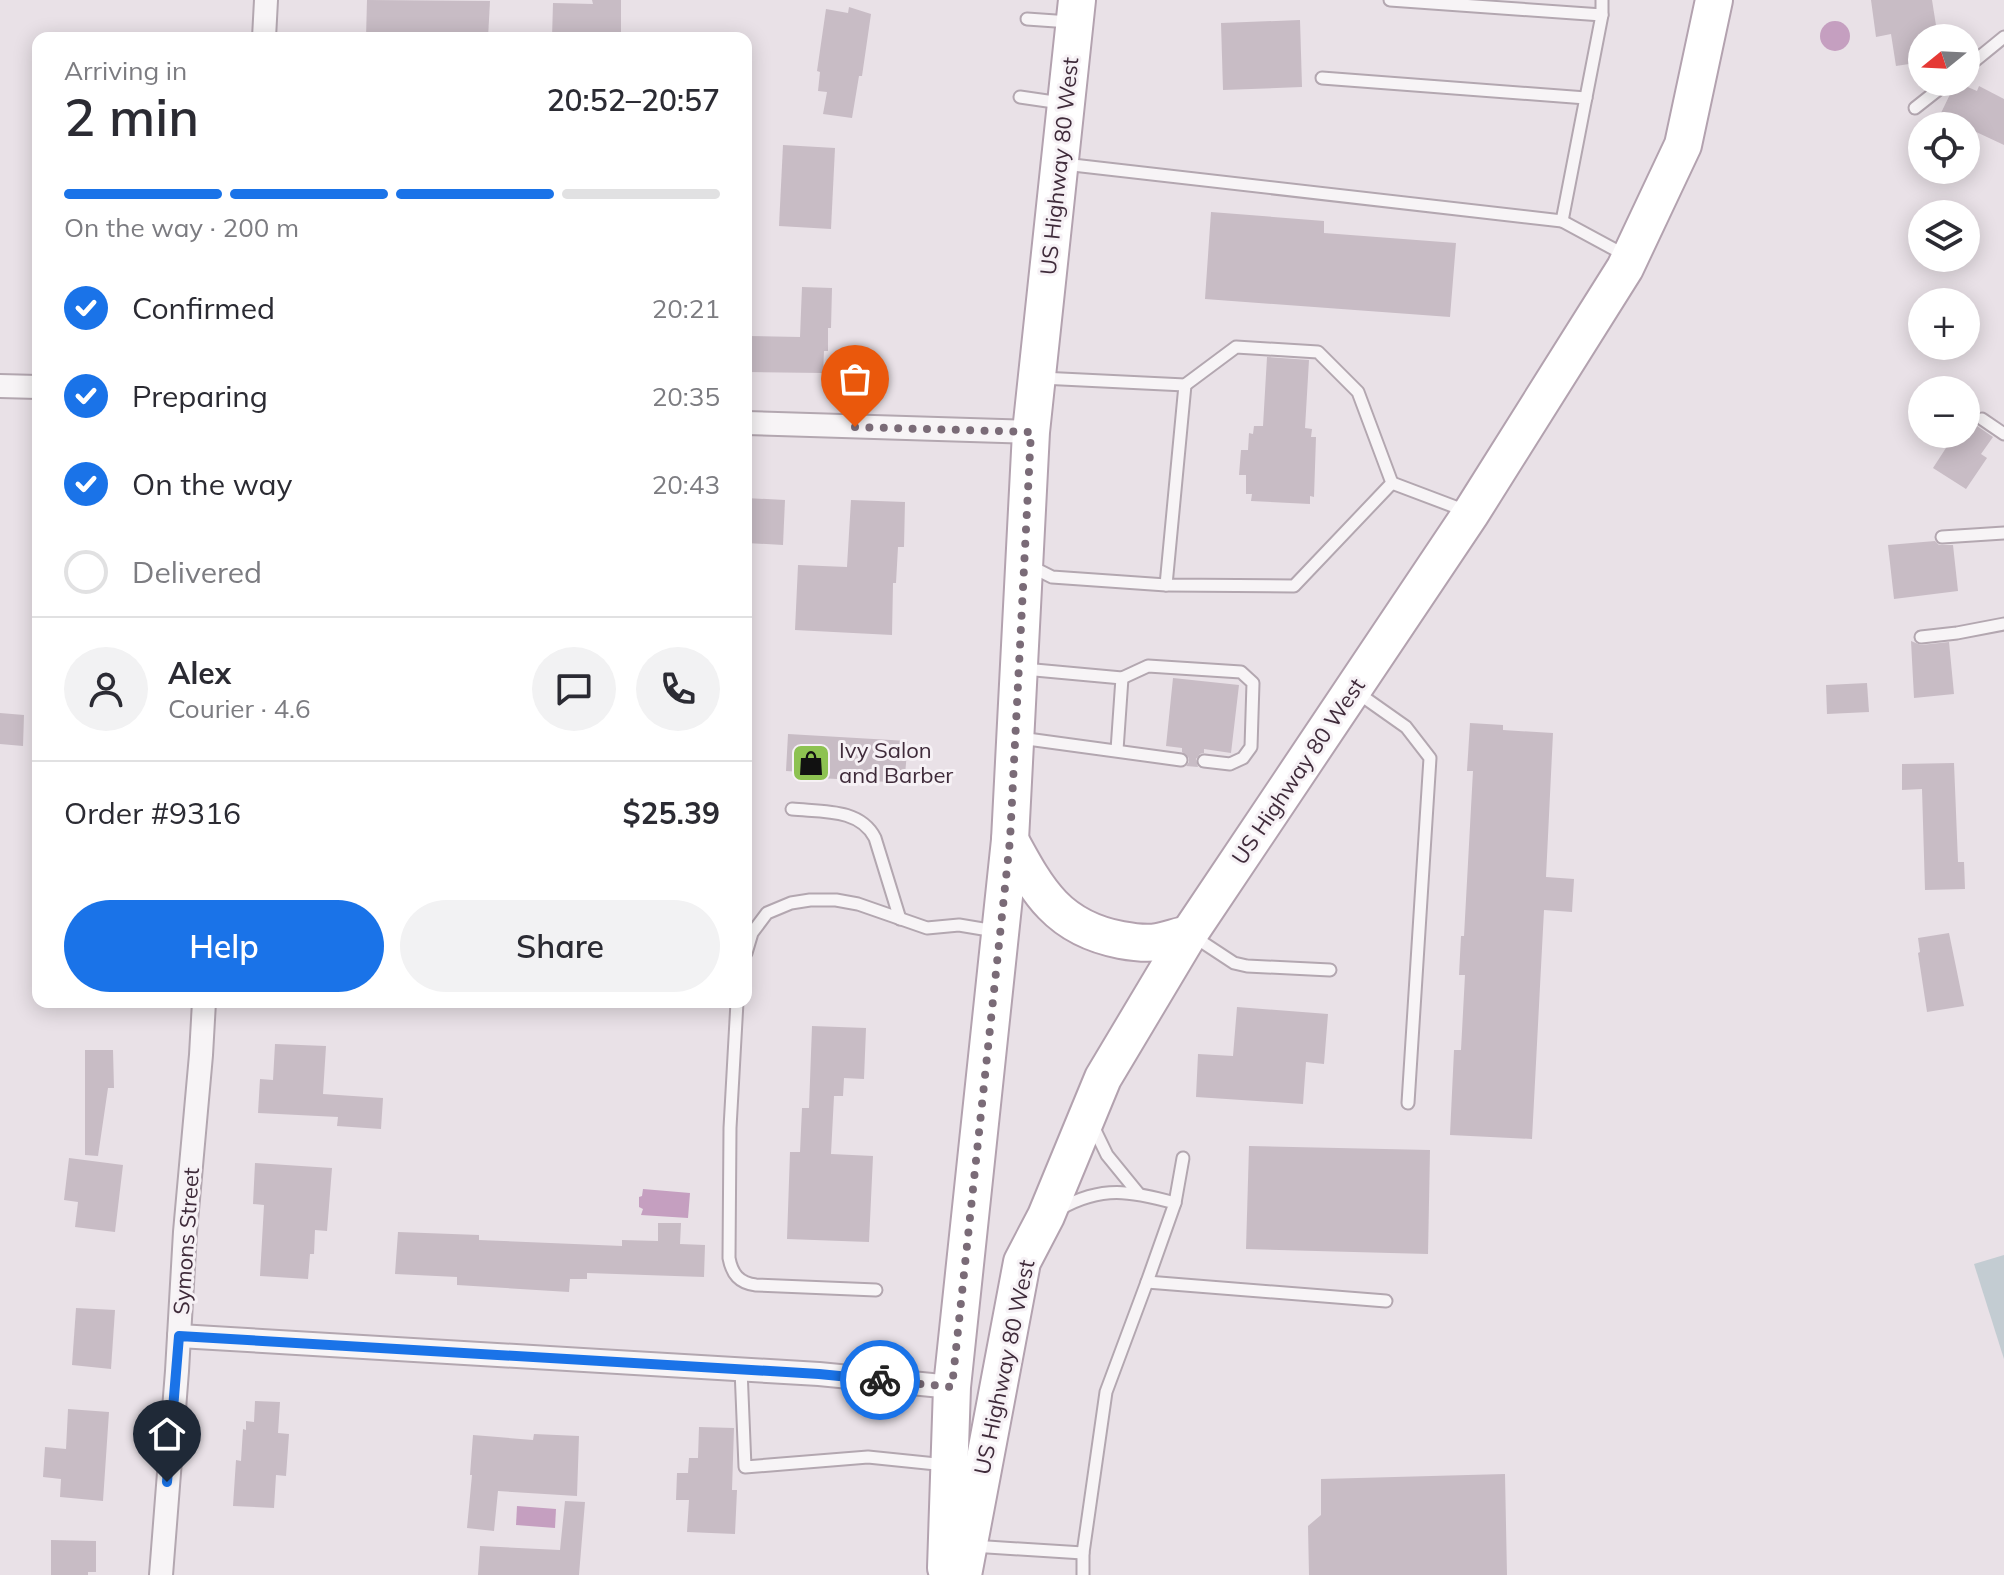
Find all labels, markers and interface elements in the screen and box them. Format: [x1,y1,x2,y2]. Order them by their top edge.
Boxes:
north arrow [1908,24,1980,96]
map controls [1908,24,1980,448]
text: Arriving in [64,54,187,87]
street label: US Highway 80 West [1034,55,1084,276]
text: 20:52–20:57 [547,81,720,119]
text: 2 min [64,84,199,149]
button: locate [1908,112,1980,184]
button: layers [1908,200,1980,272]
text: On the way · 200 m [64,211,299,244]
icon: check [64,286,108,330]
button: + [1908,288,1980,360]
text: Confirmed [132,289,275,327]
text: 20:21 [652,292,720,325]
pin [821,345,889,427]
icon: bag [833,357,877,401]
icon: check [64,374,108,418]
button: − [1908,376,1980,448]
text: Preparing [132,377,268,415]
text: 20:35 [652,380,720,413]
icon: check [64,462,108,506]
text: On the way [132,465,292,503]
text: 20:43 [652,468,720,501]
text: Delivered [132,553,262,591]
button: person [64,647,148,731]
button: chat [532,647,616,731]
button: phone [636,647,720,731]
text: Alex [168,654,231,692]
street label: US Highway 80 West [1225,672,1371,870]
text: Courier · 4.6 [168,692,311,725]
place label: Ivy Salon and Barber [839,736,953,789]
shop icon: Ivy Salon and Barber [790,742,832,784]
text: Order #9316 [64,794,241,832]
text: $25.39 [623,794,720,832]
button: Help [64,900,384,992]
button: Share [400,900,720,992]
street label: Symons Street [167,1166,205,1316]
street label: US Highway 80 West [968,1257,1041,1477]
courier [840,1340,920,1420]
icon: bike [858,1358,902,1402]
pin [133,1400,201,1482]
icon: home [145,1412,189,1456]

